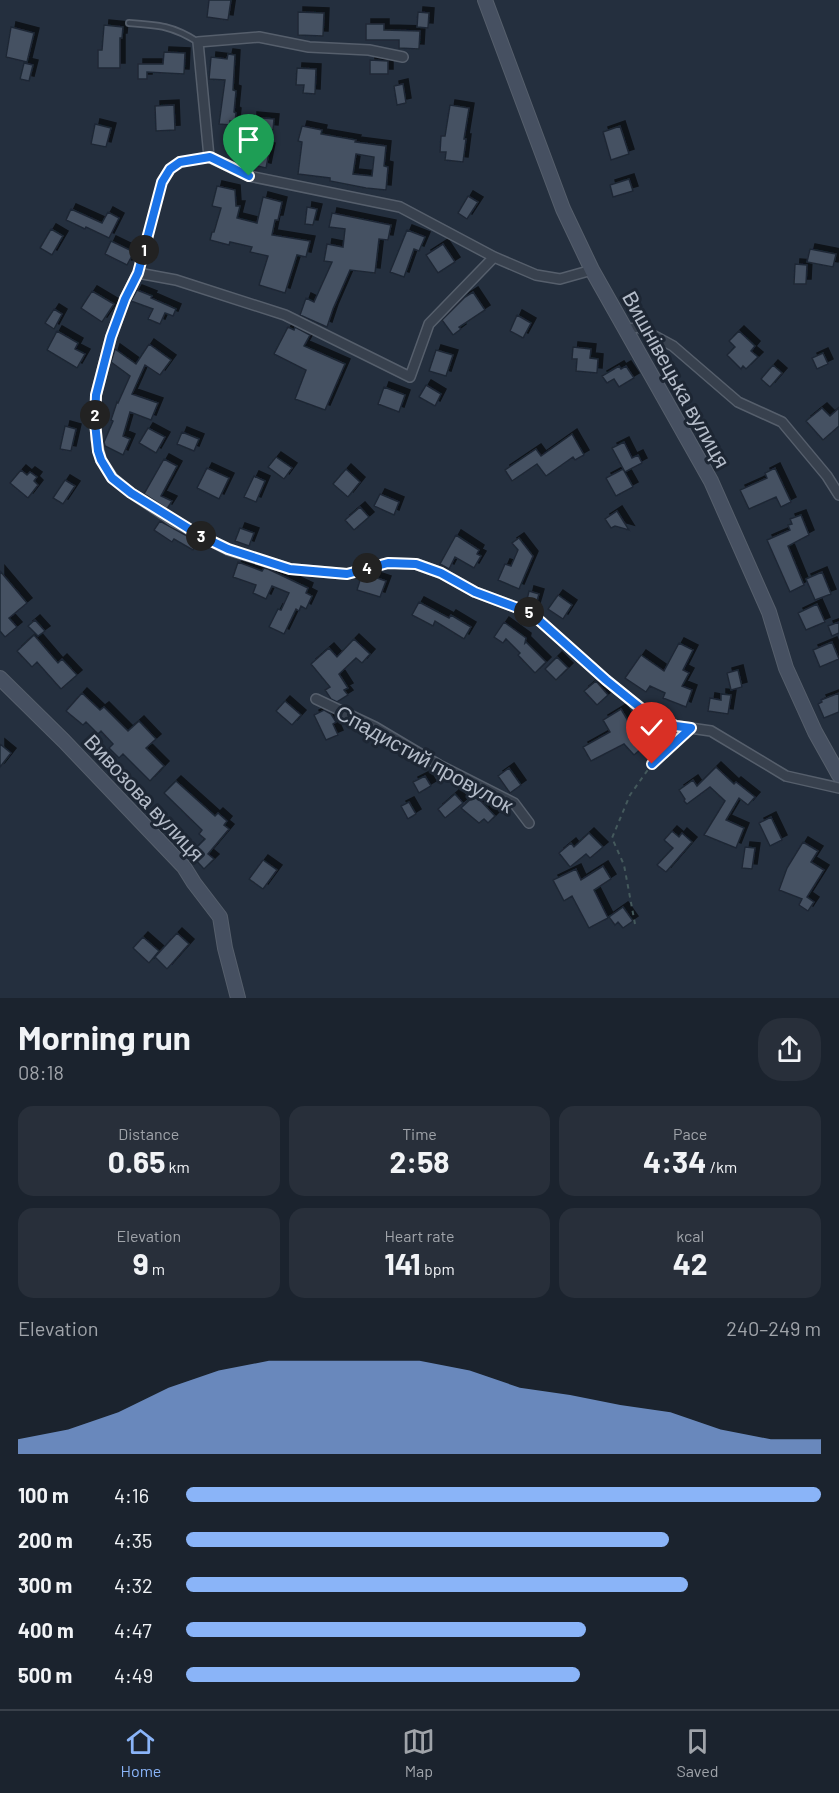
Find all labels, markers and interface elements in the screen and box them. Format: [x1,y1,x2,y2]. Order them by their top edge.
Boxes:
pin [223,114,274,176]
icon: arrive [232,123,265,156]
pin: 1 [129,235,159,265]
text: 1 [141,240,147,259]
street label: Вишнівецька вулиця [618,286,736,472]
pin: 2 [80,400,110,430]
text: 2 [91,405,99,424]
pin: 3 [186,521,216,551]
text: 3 [197,526,205,545]
pin: 4 [352,553,382,583]
text: 4 [362,558,372,577]
pin: 5 [514,597,544,627]
text: 5 [525,602,533,621]
street label: Спадистий провулок [332,699,519,818]
pin [626,702,677,764]
icon: check [635,711,668,744]
street label: Вивозова вулиця [80,728,210,866]
text: Morning run [18,1017,191,1057]
button: share [758,1018,821,1081]
text: 08:18 [18,1060,64,1084]
text: Distance [118,1124,179,1143]
text: Time [402,1124,437,1143]
text: Pace [673,1124,707,1143]
text: 0.65 [108,1143,165,1179]
text: 2:58 [389,1143,450,1179]
text: 4:34 [643,1143,706,1179]
text: km [165,1157,190,1176]
text: /km [706,1157,737,1176]
text: Elevation [117,1226,181,1245]
text: Heart rate [384,1226,455,1245]
text: kcal [676,1226,704,1245]
text: 9 [133,1245,149,1281]
text: 141 [384,1245,421,1281]
text: 42 [673,1245,708,1281]
text: m [149,1259,165,1278]
text: bpm [421,1259,455,1278]
text: Elevation [18,1316,99,1340]
text: 240–249 m [726,1316,821,1340]
text: 100 m [18,1483,69,1507]
text: 4:16 [114,1483,149,1507]
text: 200 m [18,1528,73,1552]
text: 4:35 [114,1528,152,1552]
text: 300 m [18,1573,72,1597]
text: 4:32 [114,1573,153,1597]
text: 400 m [18,1618,74,1642]
text: 4:47 [114,1618,152,1642]
text: 500 m [18,1663,72,1687]
text: 4:49 [114,1663,153,1687]
tab: Home [121,1725,161,1780]
tab: Map [402,1725,435,1780]
tab: Saved [676,1725,718,1780]

